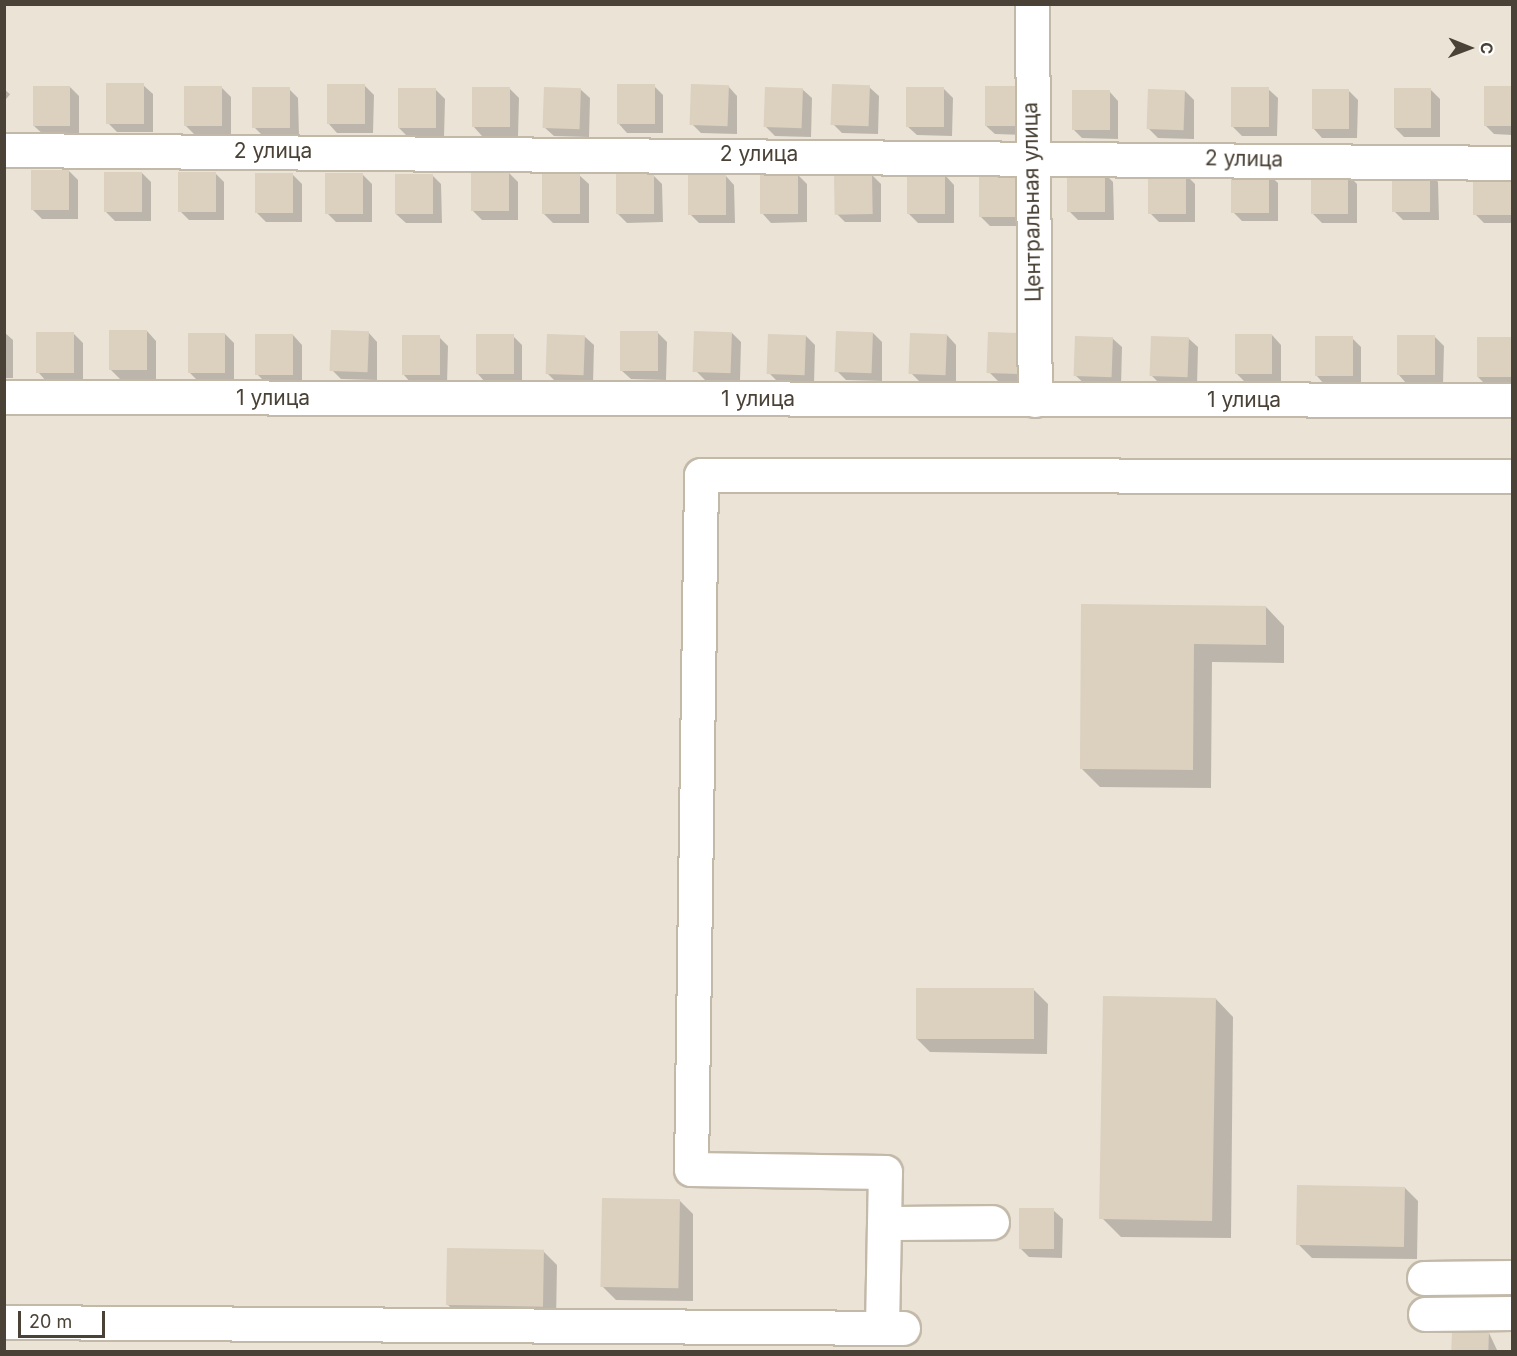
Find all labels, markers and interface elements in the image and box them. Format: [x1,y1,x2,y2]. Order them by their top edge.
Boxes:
north arrow [1439,18,1499,78]
text: С [1477,42,1497,54]
street label: Центральная улица [1018,102,1046,302]
street label: 2 улица [234,138,312,164]
street label: 2 улица [720,141,798,167]
street label: 2 улица [1205,146,1283,172]
street label: 1 улица [236,385,310,411]
street label: 1 улица [721,386,795,412]
street label: 1 улица [1207,387,1281,413]
scale bar [21,1299,108,1337]
text: 20 m [29,1311,72,1332]

